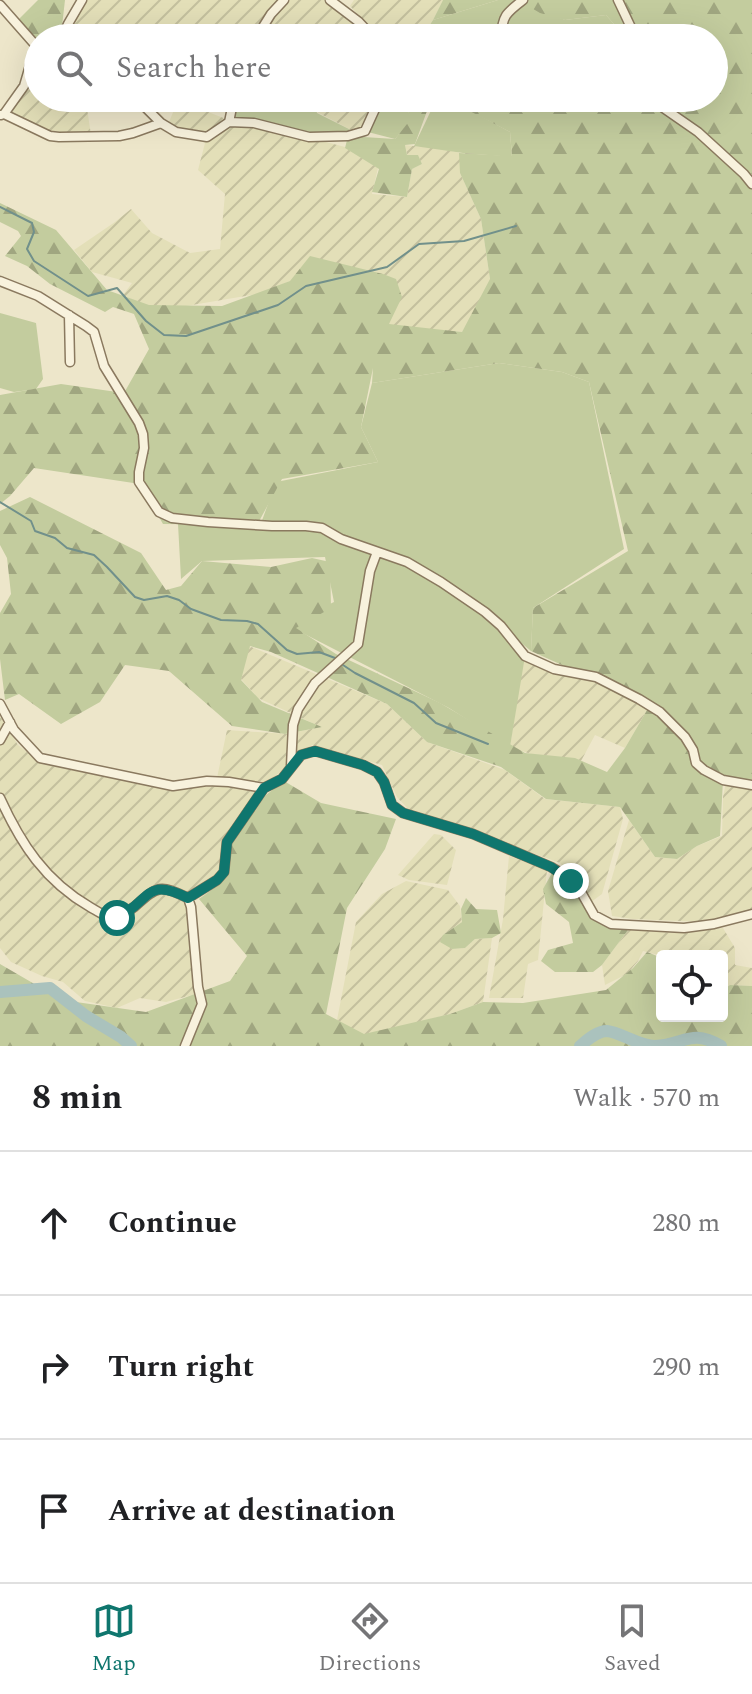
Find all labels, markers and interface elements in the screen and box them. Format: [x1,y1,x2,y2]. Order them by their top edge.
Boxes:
search box [24,24,728,112]
text: Search here [116,45,272,91]
icon: search [52,46,96,90]
route end [553,863,589,899]
route start [99,900,135,936]
map controls [656,950,728,1022]
button: locate [656,950,728,1022]
text: 8 min [32,1072,122,1124]
text: Walk · 570 m [573,1078,720,1118]
text: Continue [108,1200,237,1246]
icon: ahead [32,1201,76,1245]
text: 280 m [652,1203,720,1243]
text: Turn right [108,1344,254,1390]
icon: right [32,1345,76,1389]
text: 290 m [652,1347,720,1387]
text: Arrive at destination [108,1488,395,1534]
icon: arrive [32,1489,76,1533]
tab: Map [91,1599,136,1680]
tab: Directions [319,1599,421,1680]
tab: Saved [604,1599,661,1680]

